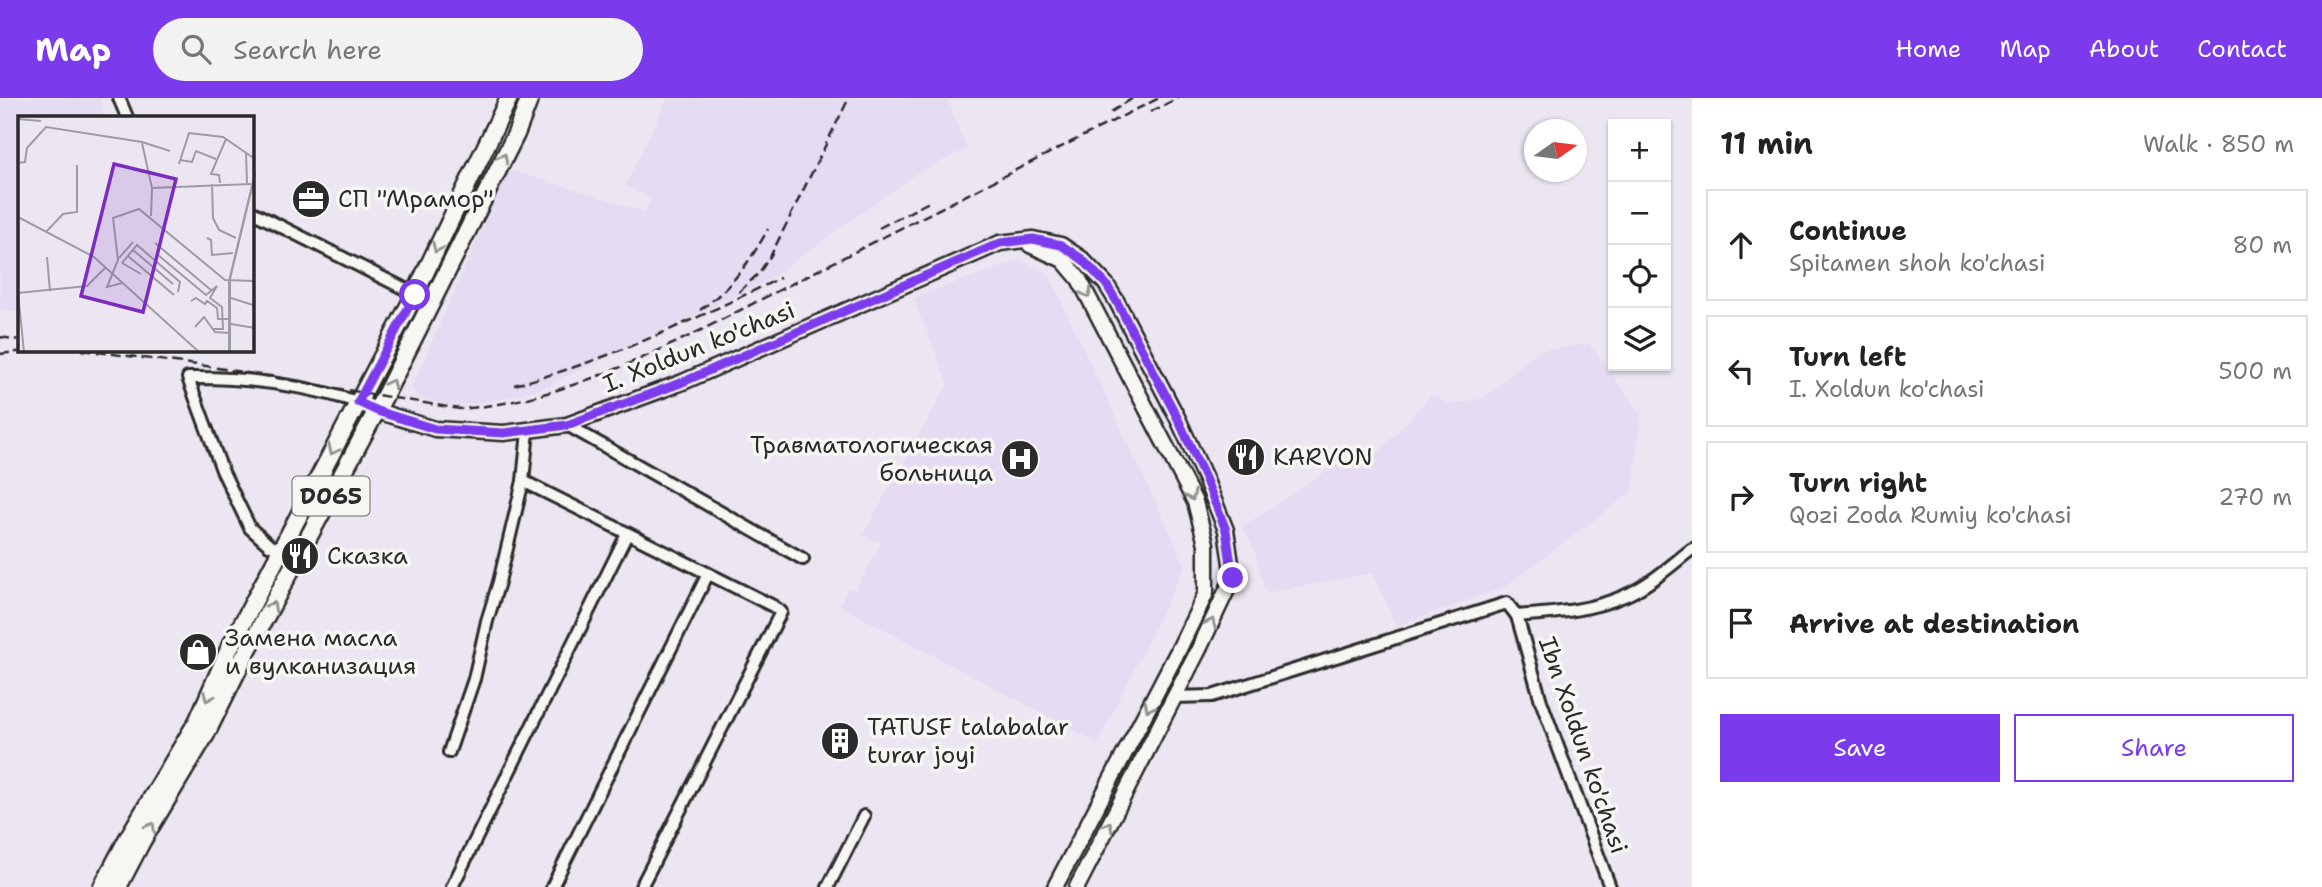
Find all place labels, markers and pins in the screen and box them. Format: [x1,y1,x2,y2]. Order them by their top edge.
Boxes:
office icon: СП "Мрамор" [290,178,332,220]
place label: СП "Мрамор" [338,183,494,215]
place label: Травматологическая больница [750,429,993,489]
restaurant icon: KARVON [1225,436,1267,478]
hospital icon: Травматологическая больница [999,438,1041,480]
place label: KARVON [1273,441,1373,473]
restaurant icon: Сказка [279,535,321,577]
place label: Сказка [327,540,408,572]
place label: Замена масла и вулканизация [225,622,416,682]
shop icon: Замена масла и вулканизация [177,631,219,673]
place label: TATUSF talabalar turar joyi [867,711,1069,771]
building icon: TATUSF talabalar turar joyi [819,720,861,762]

